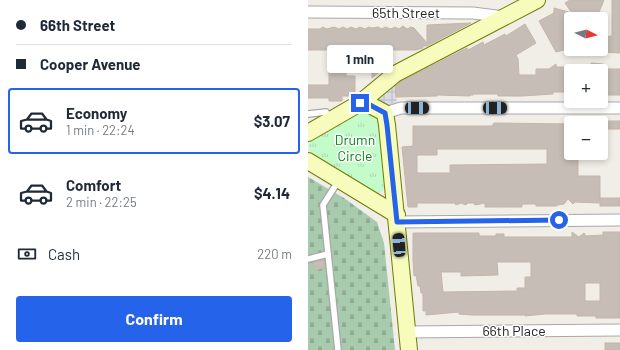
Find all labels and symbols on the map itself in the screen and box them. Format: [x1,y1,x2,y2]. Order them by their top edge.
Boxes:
street label: 65th Street [372,4,440,21]
north arrow [564,12,608,56]
callout: 1 min [327,45,393,73]
route end [351,94,369,112]
car [405,102,429,114]
car [483,102,507,114]
park label: Drumn Circle [335,131,375,164]
route start [550,211,568,229]
car [392,233,406,257]
street label: 66th Place [482,322,546,339]

